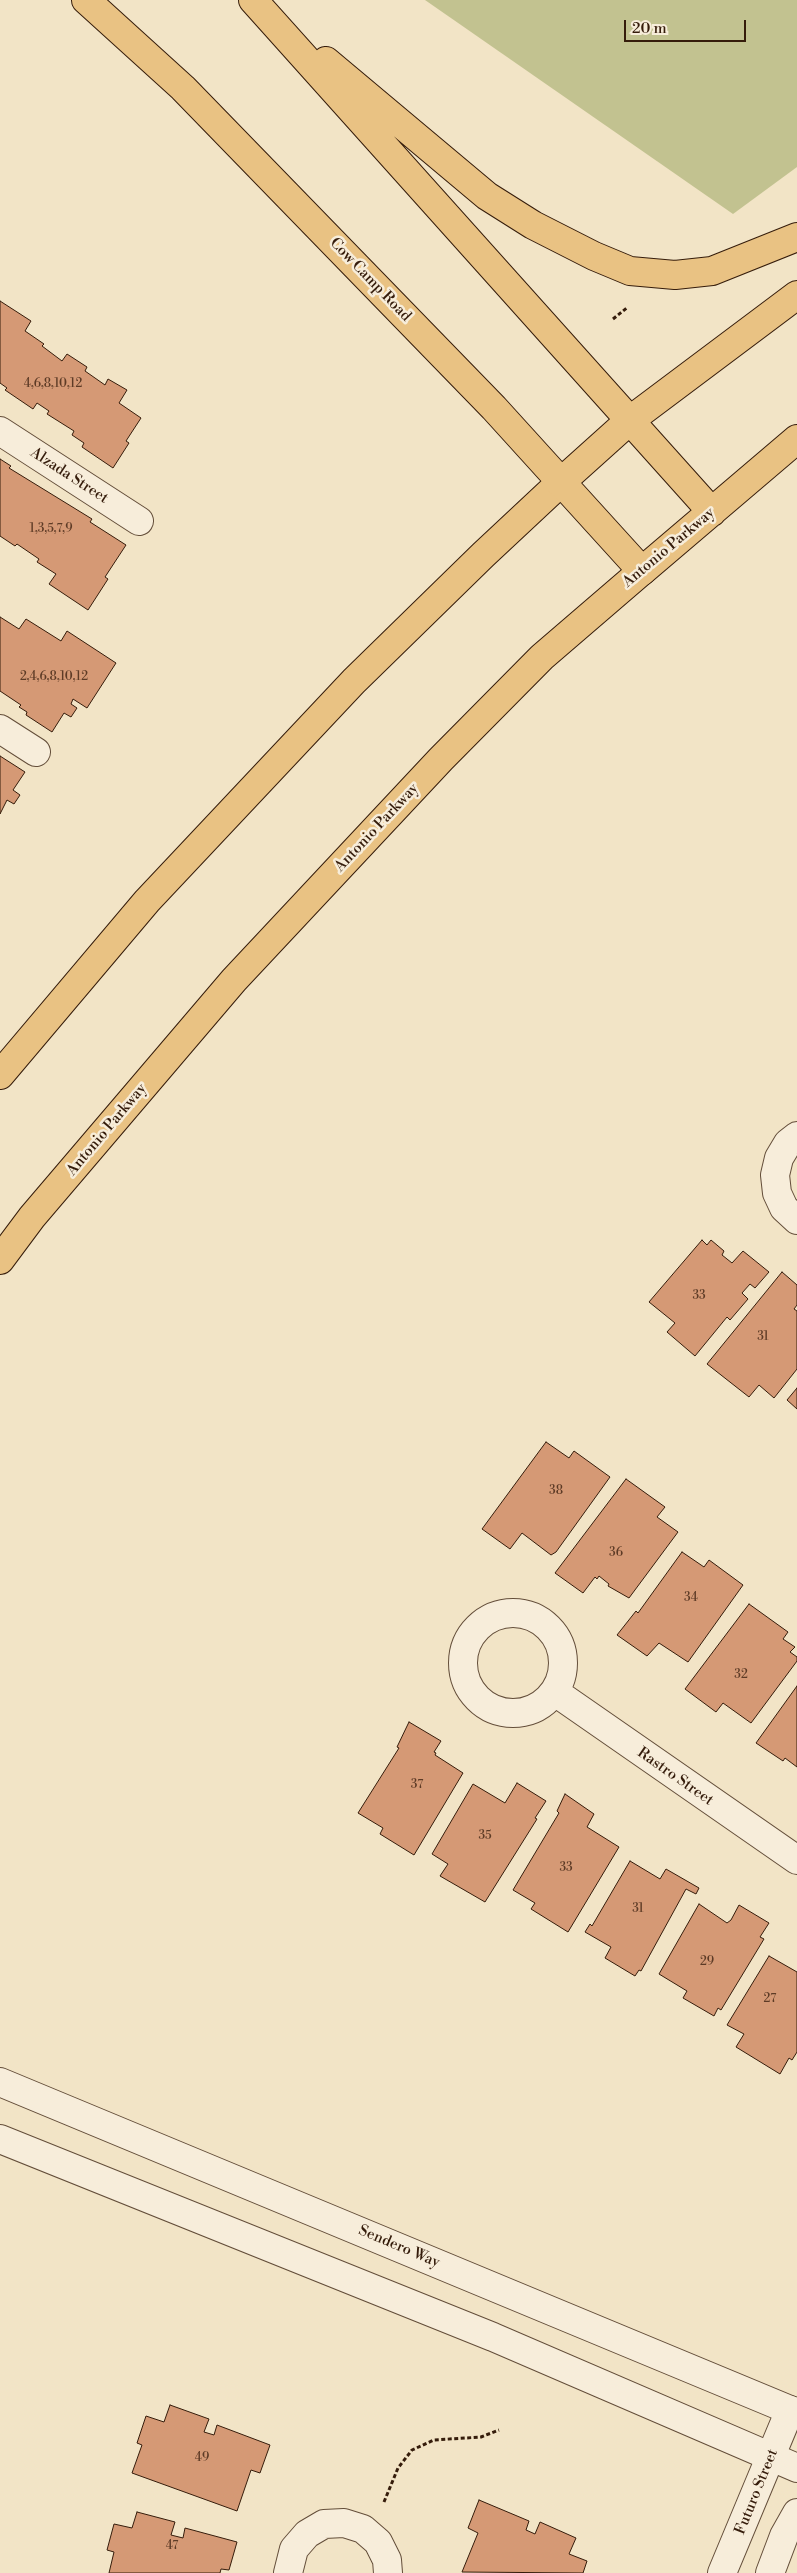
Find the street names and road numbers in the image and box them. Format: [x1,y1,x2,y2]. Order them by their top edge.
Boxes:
street label: Cow Camp Road [326,234,414,326]
street label: Alzada Street [27,444,111,508]
street label: Antonio Parkway [619,504,719,592]
street label: Antonio Parkway [331,780,423,876]
street label: Antonio Parkway [63,1080,151,1180]
street label: Rastro Street [633,1744,717,1810]
street label: Sendero Way [356,2222,442,2272]
street label: Futuro Street [732,2447,782,2537]

